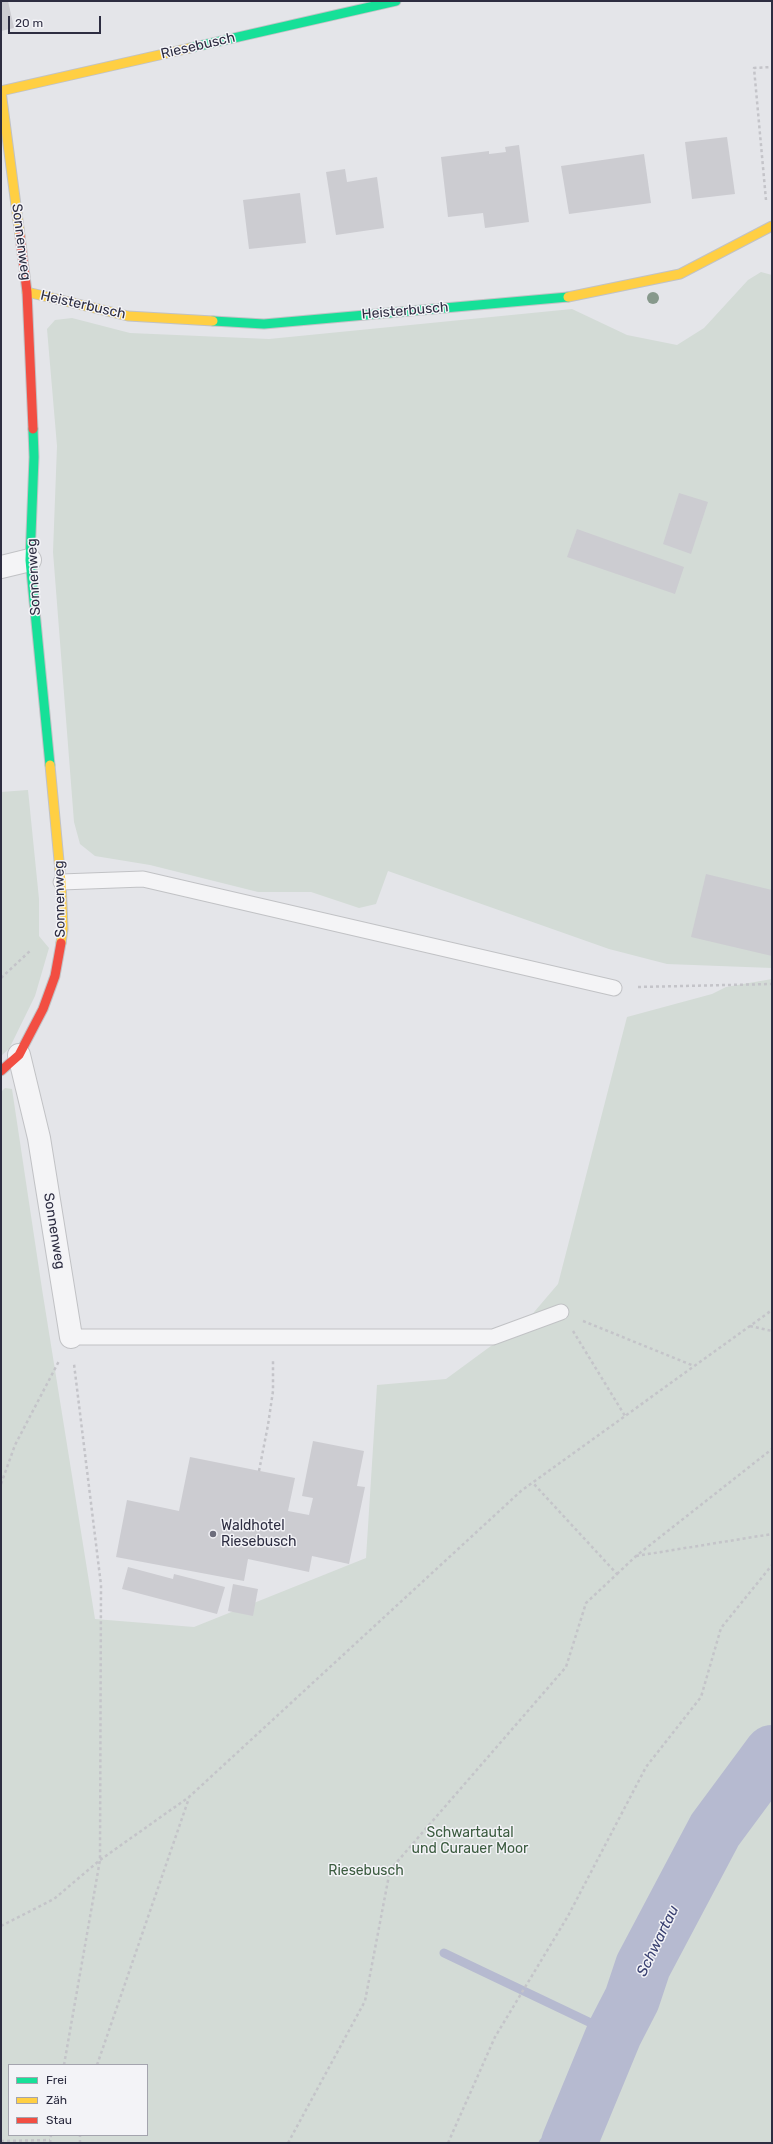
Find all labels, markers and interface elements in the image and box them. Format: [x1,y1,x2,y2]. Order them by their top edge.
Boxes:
scale bar [10,8,103,34]
text: 20 m [15,16,43,30]
street label: Riesebusch [159,29,237,63]
street label: Sonnenweg [8,203,34,281]
street label: Heisterbusch [39,287,127,323]
street label: Heisterbusch [361,299,449,323]
street label: Sonnenweg [24,538,44,616]
street label: Sonnenweg [51,860,69,938]
street label: Sonnenweg [40,1192,68,1270]
place label: Waldhotel Riesebusch [221,1518,297,1550]
marker: Waldhotel Riesebusch [208,1529,218,1539]
park label: Schwartautal und Curauer Moor [412,1825,528,1858]
park label: Riesebusch [328,1863,404,1879]
water label: Schwartau [633,1903,683,1979]
legend [8,2064,148,2136]
text: Frei [46,2073,67,2087]
text: Zäh [46,2093,67,2107]
text: Stau [46,2113,72,2127]

